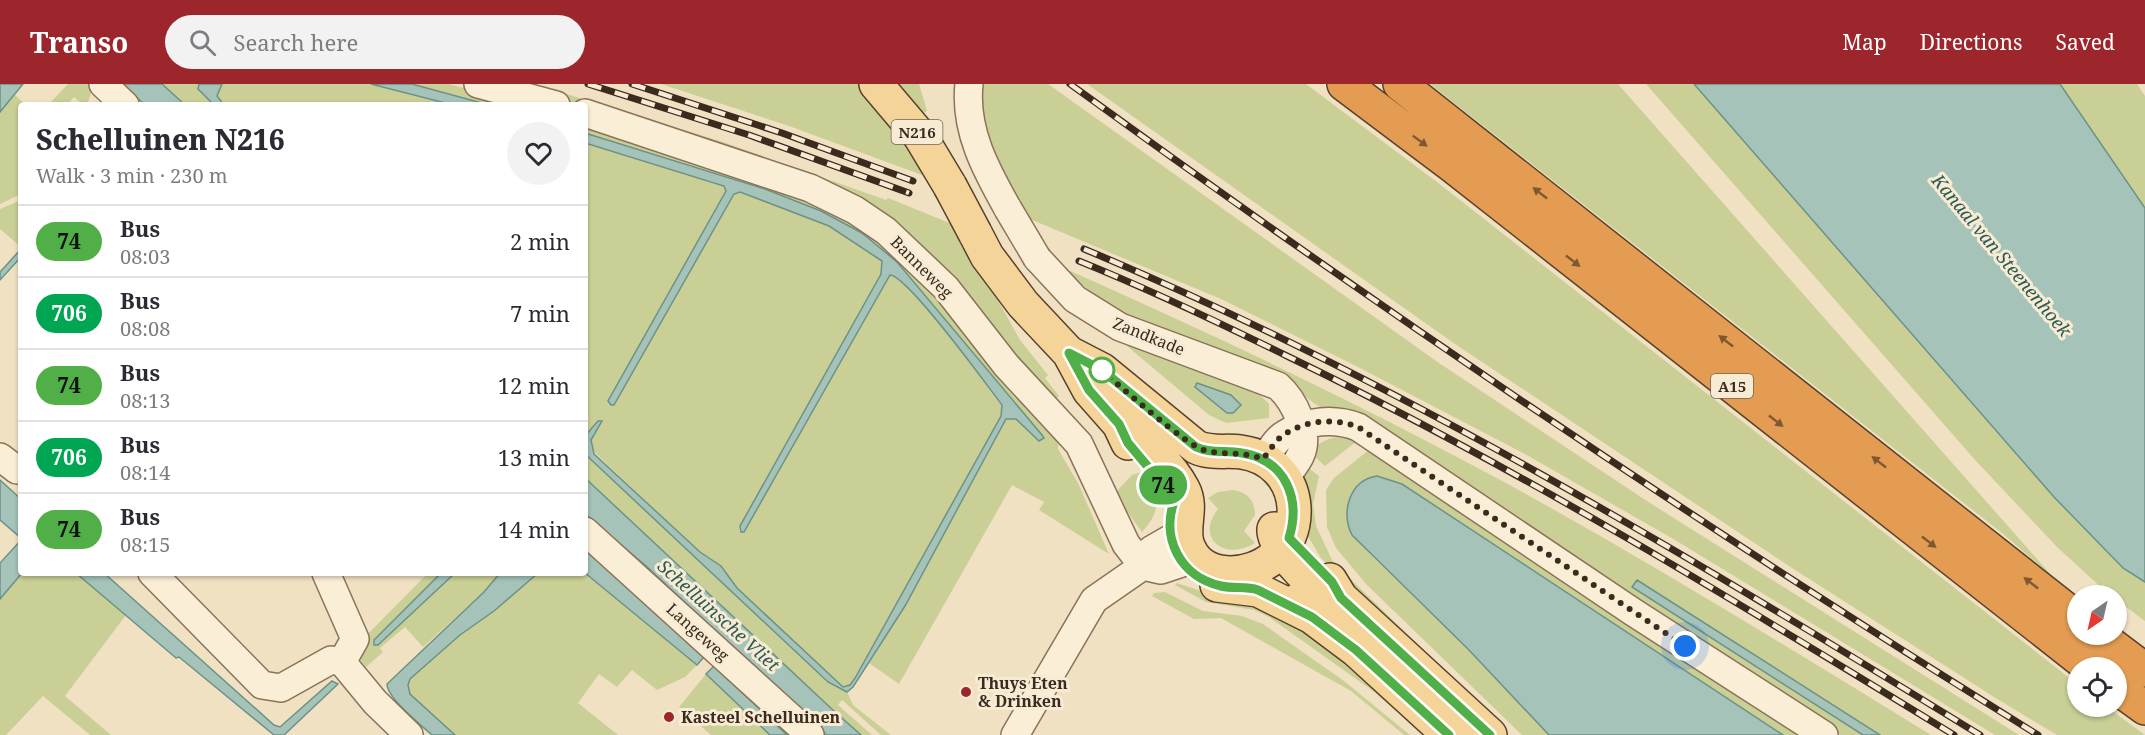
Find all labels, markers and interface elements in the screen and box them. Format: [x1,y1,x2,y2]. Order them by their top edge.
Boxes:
search box [165,15,585,69]
text: Transo [30,23,129,61]
icon: search [186,26,219,59]
text: Search here [234,27,358,57]
text: Map [1842,28,1887,56]
text: Directions [1920,28,2022,56]
text: Saved [2055,28,2115,56]
text: Schelluinen N216 [36,120,285,158]
road number: N216 [892,120,942,144]
button: heart [507,122,570,185]
one-way arrow [1412,134,1427,146]
text: Walk · 3 min · 230 m [36,162,228,189]
water label: Kanaal van Steenenhoek [1926,168,2078,342]
one-way arrow [1532,187,1548,200]
text: Bus [120,213,160,243]
text: 2 min [510,226,570,256]
text: 74 [57,227,81,255]
street label: Banneweg [886,231,958,303]
text: 08:03 [120,243,170,270]
one-way arrow [1565,254,1581,267]
text: Bus [120,285,160,315]
text: 7 min [510,298,570,328]
text: 706 [51,299,87,327]
street label: Zandkade [1110,312,1188,360]
text: 08:08 [120,315,170,342]
one-way arrow [1718,334,1734,347]
text: Bus [120,357,160,387]
unlabelled marker [1089,357,1115,383]
text: 12 min [498,370,570,400]
text: 74 [57,371,81,399]
road number: A15 [1711,374,1753,398]
text: 08:13 [120,387,170,414]
one-way arrow [1768,414,1783,426]
text: Bus [120,429,160,459]
text: 13 min [498,442,570,472]
text: 706 [51,443,87,471]
one-way arrow [1871,456,1886,469]
text: 08:14 [120,459,170,486]
line badge: 74 [1136,466,1190,504]
text: 74 [1151,471,1175,499]
text: Bus [120,501,160,531]
text: 14 min [498,514,570,544]
text: 74 [57,515,81,543]
text: 08:15 [120,531,170,558]
one-way arrow [1921,535,1936,547]
water label: Schelluinsche Vliet [653,554,785,676]
one-way arrow [2024,577,2040,589]
north arrow [2067,585,2127,645]
map controls [2067,585,2127,717]
street label: Langeweg [662,598,734,666]
your location [1670,631,1700,661]
button: locate [2067,657,2127,717]
place label: Thuys Eten & Drinken [978,672,1068,712]
marker: Thuys Eten & Drinken [959,685,973,699]
place label: Kasteel Schelluinen [681,706,841,728]
marker: Kasteel Schelluinen [662,710,676,724]

